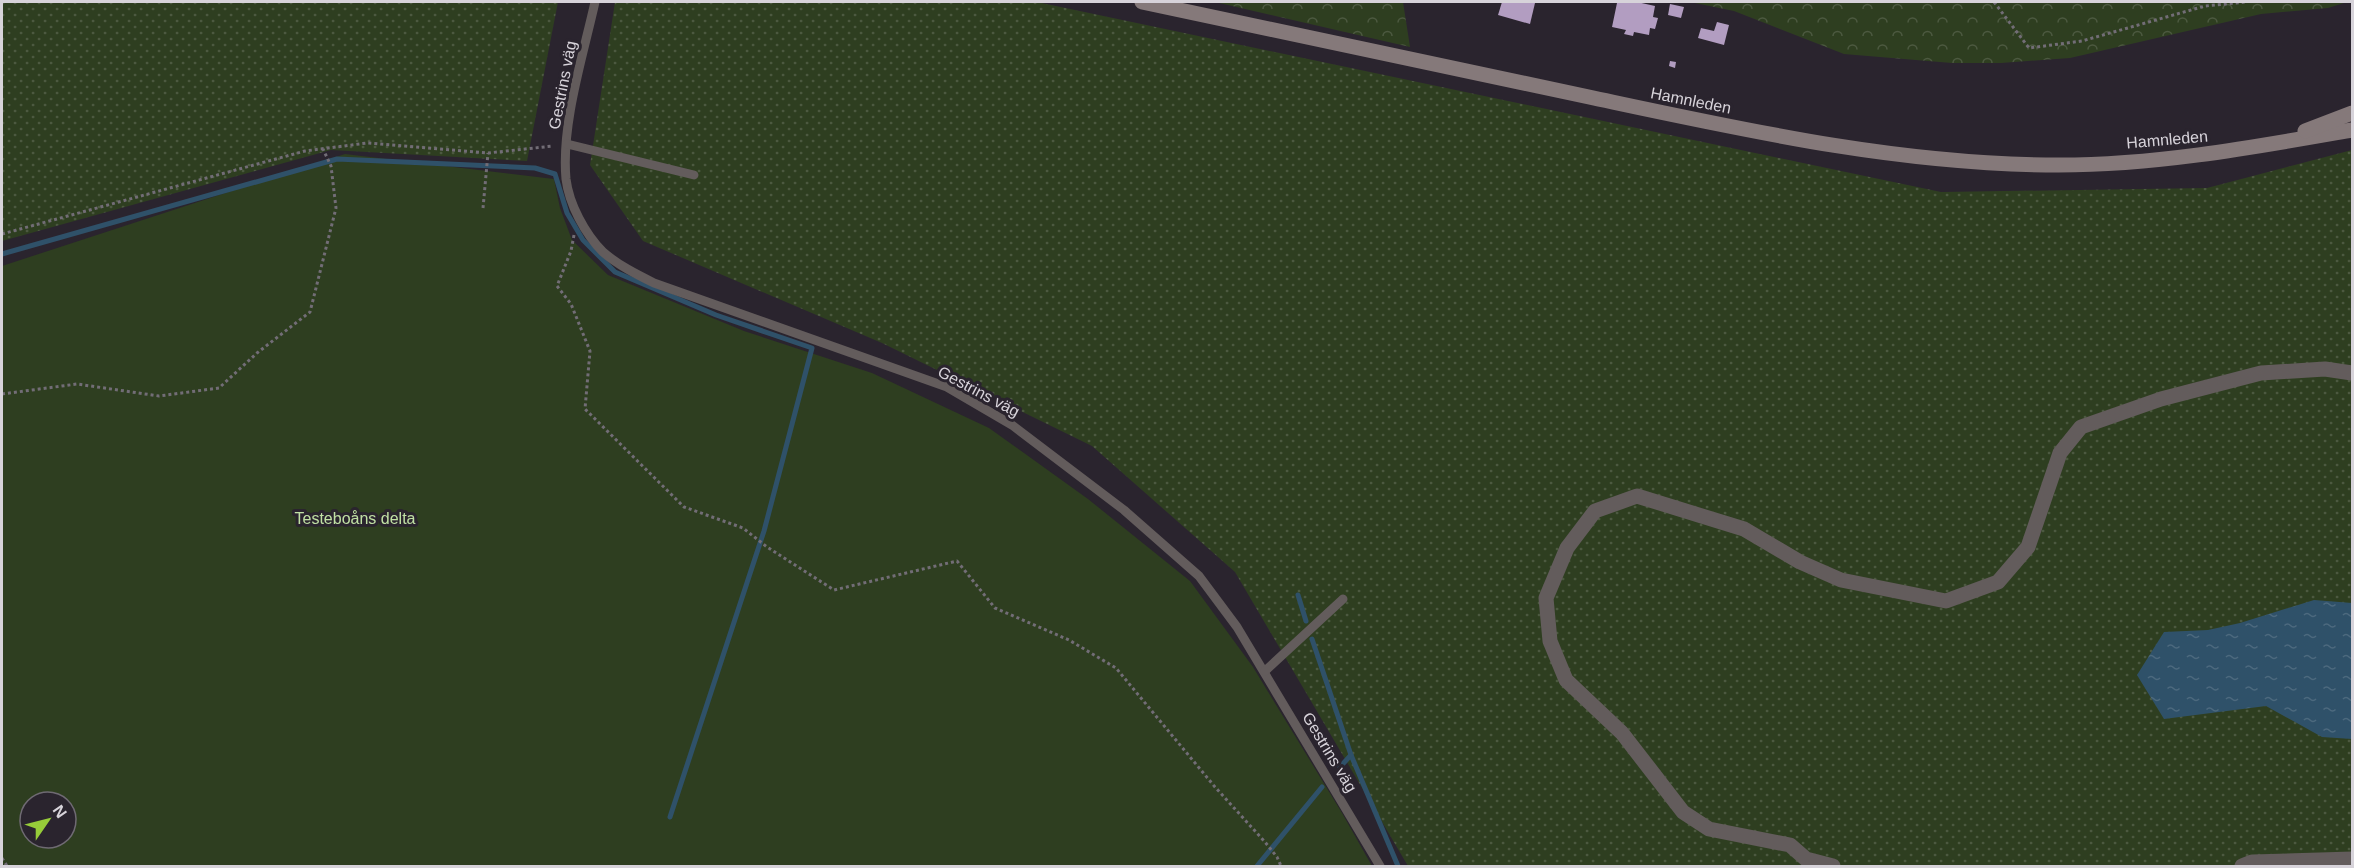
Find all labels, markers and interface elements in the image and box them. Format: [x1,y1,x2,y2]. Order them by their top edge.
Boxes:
street label: Gestrins väg [546,39,579,131]
street label: Hamnleden [1649,84,1733,117]
street label: Hamnleden [2126,127,2209,152]
street label: Gestrins väg [935,363,1022,420]
park label: Testeboåns delta [295,510,416,527]
street label: Gestrins väg [1299,709,1360,795]
north arrow [18,790,78,850]
text: N [50,802,70,821]

